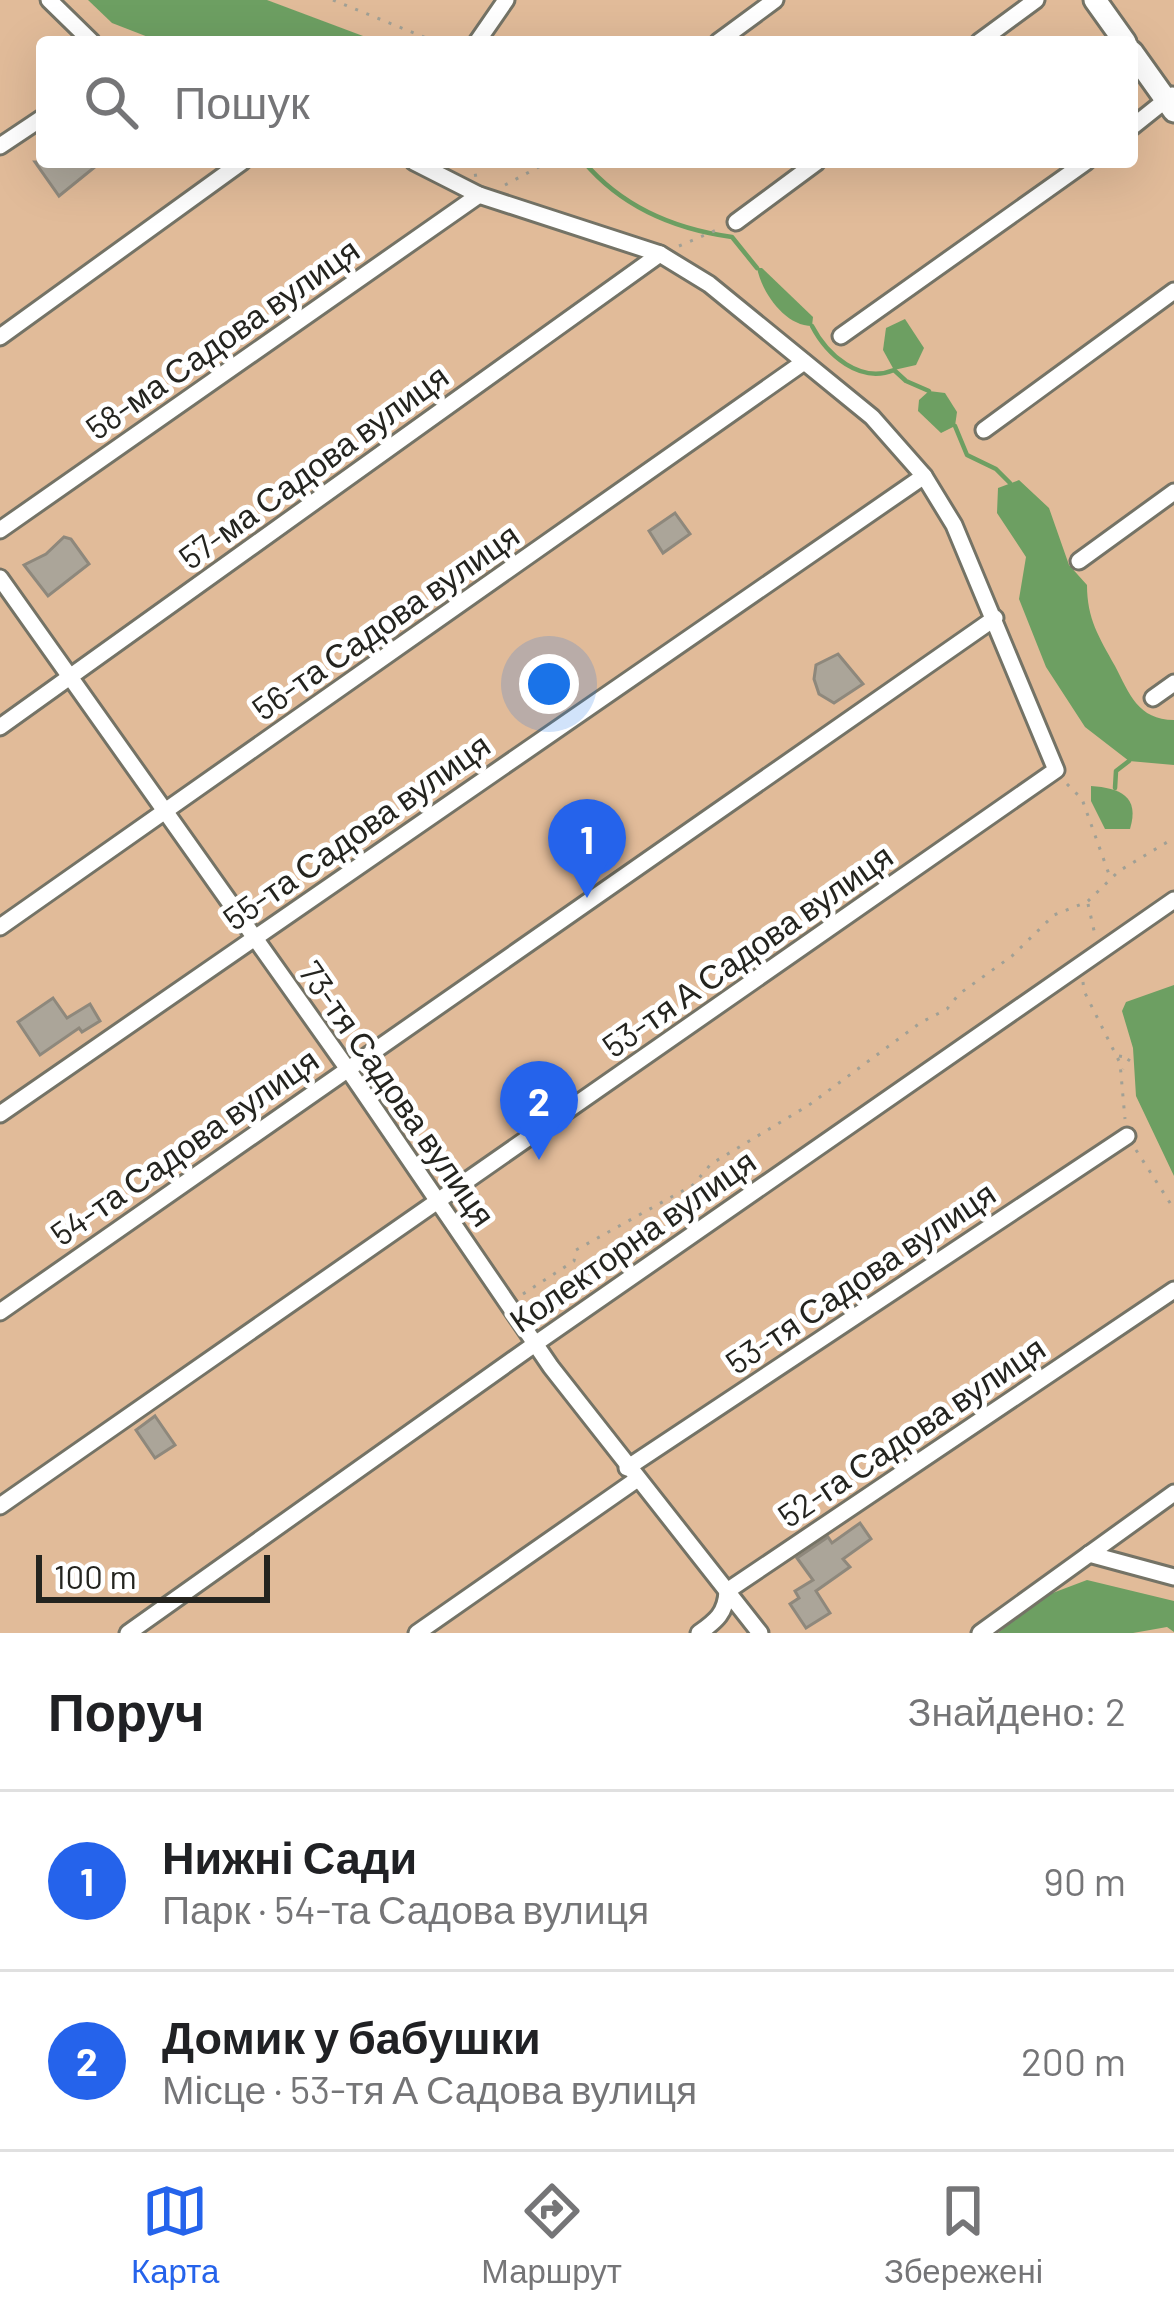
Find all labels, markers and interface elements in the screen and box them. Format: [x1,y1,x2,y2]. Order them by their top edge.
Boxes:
search box [36,36,1138,168]
icon: search [78,69,144,135]
text: Пошук [174,74,310,128]
street label: 58-ма Садова вулиця [78,229,366,447]
street label: 57-ма Садова вулиця [171,355,455,577]
street label: 56-та Садова вулиця [244,514,526,728]
your location [519,654,579,714]
street label: 55-та Садова вулиця [215,724,497,938]
pin: 1 [548,799,626,898]
street label: 53-тя А Садова вулиця [594,835,900,1065]
street label: 73-тя Садова вулиця [291,953,505,1233]
street label: 54-та Садова вулиця [43,1039,325,1253]
pin: 2 [500,1061,578,1160]
street label: Колекторна вулиця [501,1140,763,1340]
street label: 53-тя Садова вулиця [718,1172,1002,1382]
street label: 52-га Садова вулиця [770,1327,1052,1535]
scale bar [36,1549,270,1602]
text: 100 m [54,1556,137,1596]
text: Поруч [48,1680,204,1741]
text: Знайдено: 2 [908,1687,1126,1734]
text: Нижні Сади [162,1829,417,1883]
text: 1 [80,1857,94,1904]
text: 90 m [1044,1857,1126,1904]
text: Парк · 54-та Садова вулиця [162,1885,649,1932]
text: Домик у бабушки [162,2009,541,2063]
text: 2 [76,2037,98,2084]
text: 200 m [1021,2037,1126,2084]
text: Місце · 53-тя А Садова вулиця [162,2065,697,2112]
tab: Карта [131,2178,219,2291]
tab: Маршрут [481,2178,622,2291]
tab: Збережені [884,2178,1043,2291]

